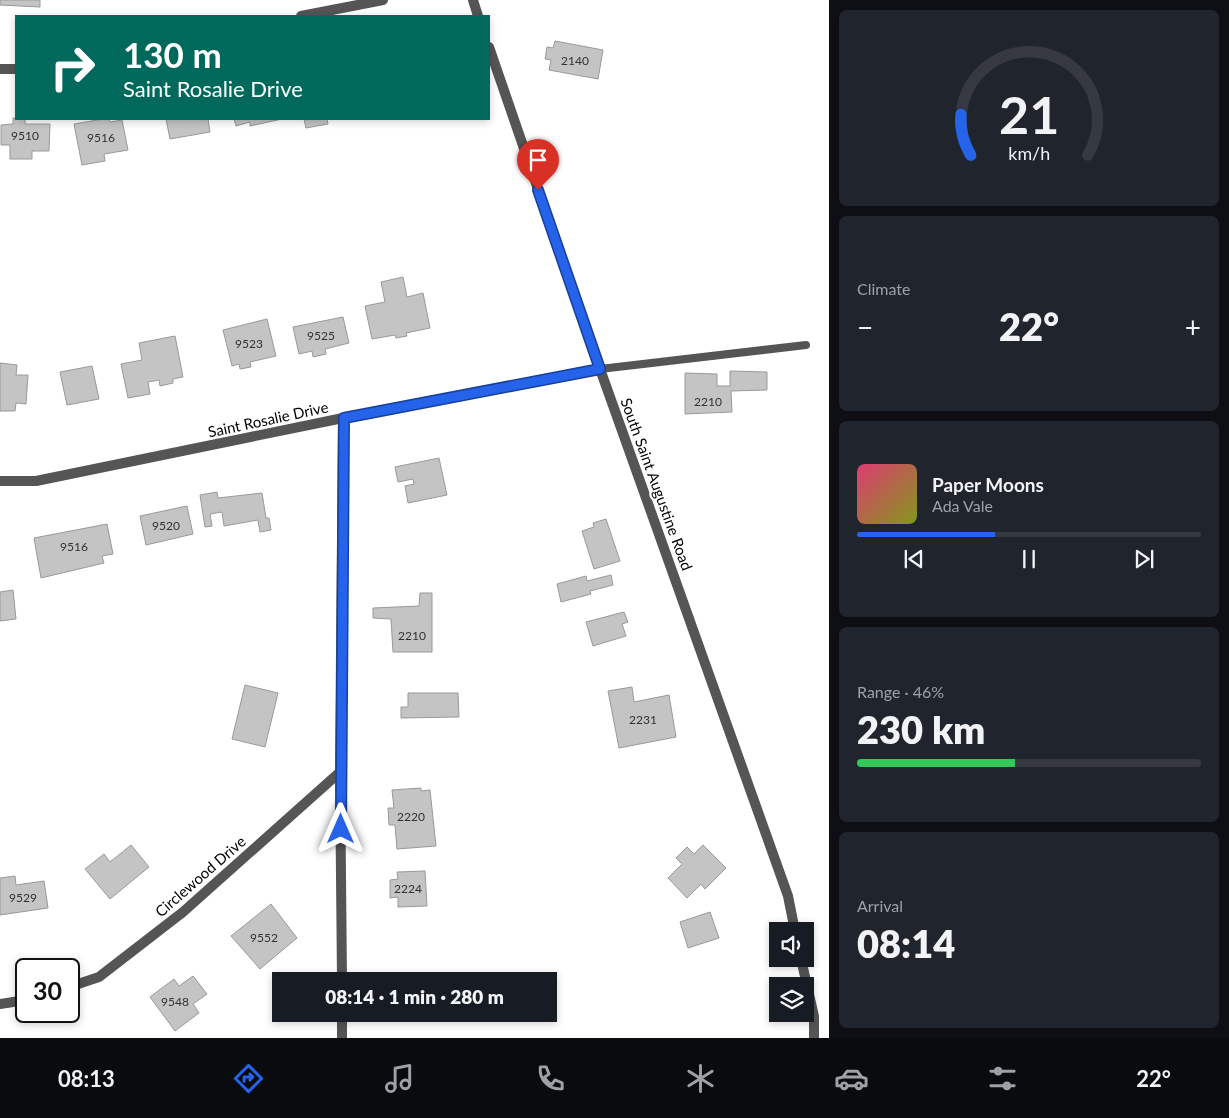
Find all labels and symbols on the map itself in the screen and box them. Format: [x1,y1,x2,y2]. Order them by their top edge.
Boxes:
house number: 2140 [561,53,589,68]
house number: 9510 [11,128,39,143]
house number: 9516 [87,130,115,145]
pin [517,139,559,190]
house number: 9525 [307,328,335,343]
house number: 9523 [235,336,263,351]
house number: 2210 [694,394,722,409]
street label: South Saint Augustine Road [617,395,697,573]
street label: Saint Rosalie Drive [206,397,330,441]
house number: 9520 [152,518,180,533]
house number: 9516 [60,539,88,554]
house number: 2210 [398,628,426,643]
house number: 2231 [629,712,657,727]
position arrow [314,802,366,854]
house number: 2220 [397,809,425,824]
street label: Circlewood Drive [151,832,249,920]
house number: 2224 [394,881,422,896]
house number: 9529 [9,890,37,905]
house number: 9552 [250,930,278,945]
speed limit sign: 30 [15,958,80,1023]
house number: 9548 [161,994,189,1009]

